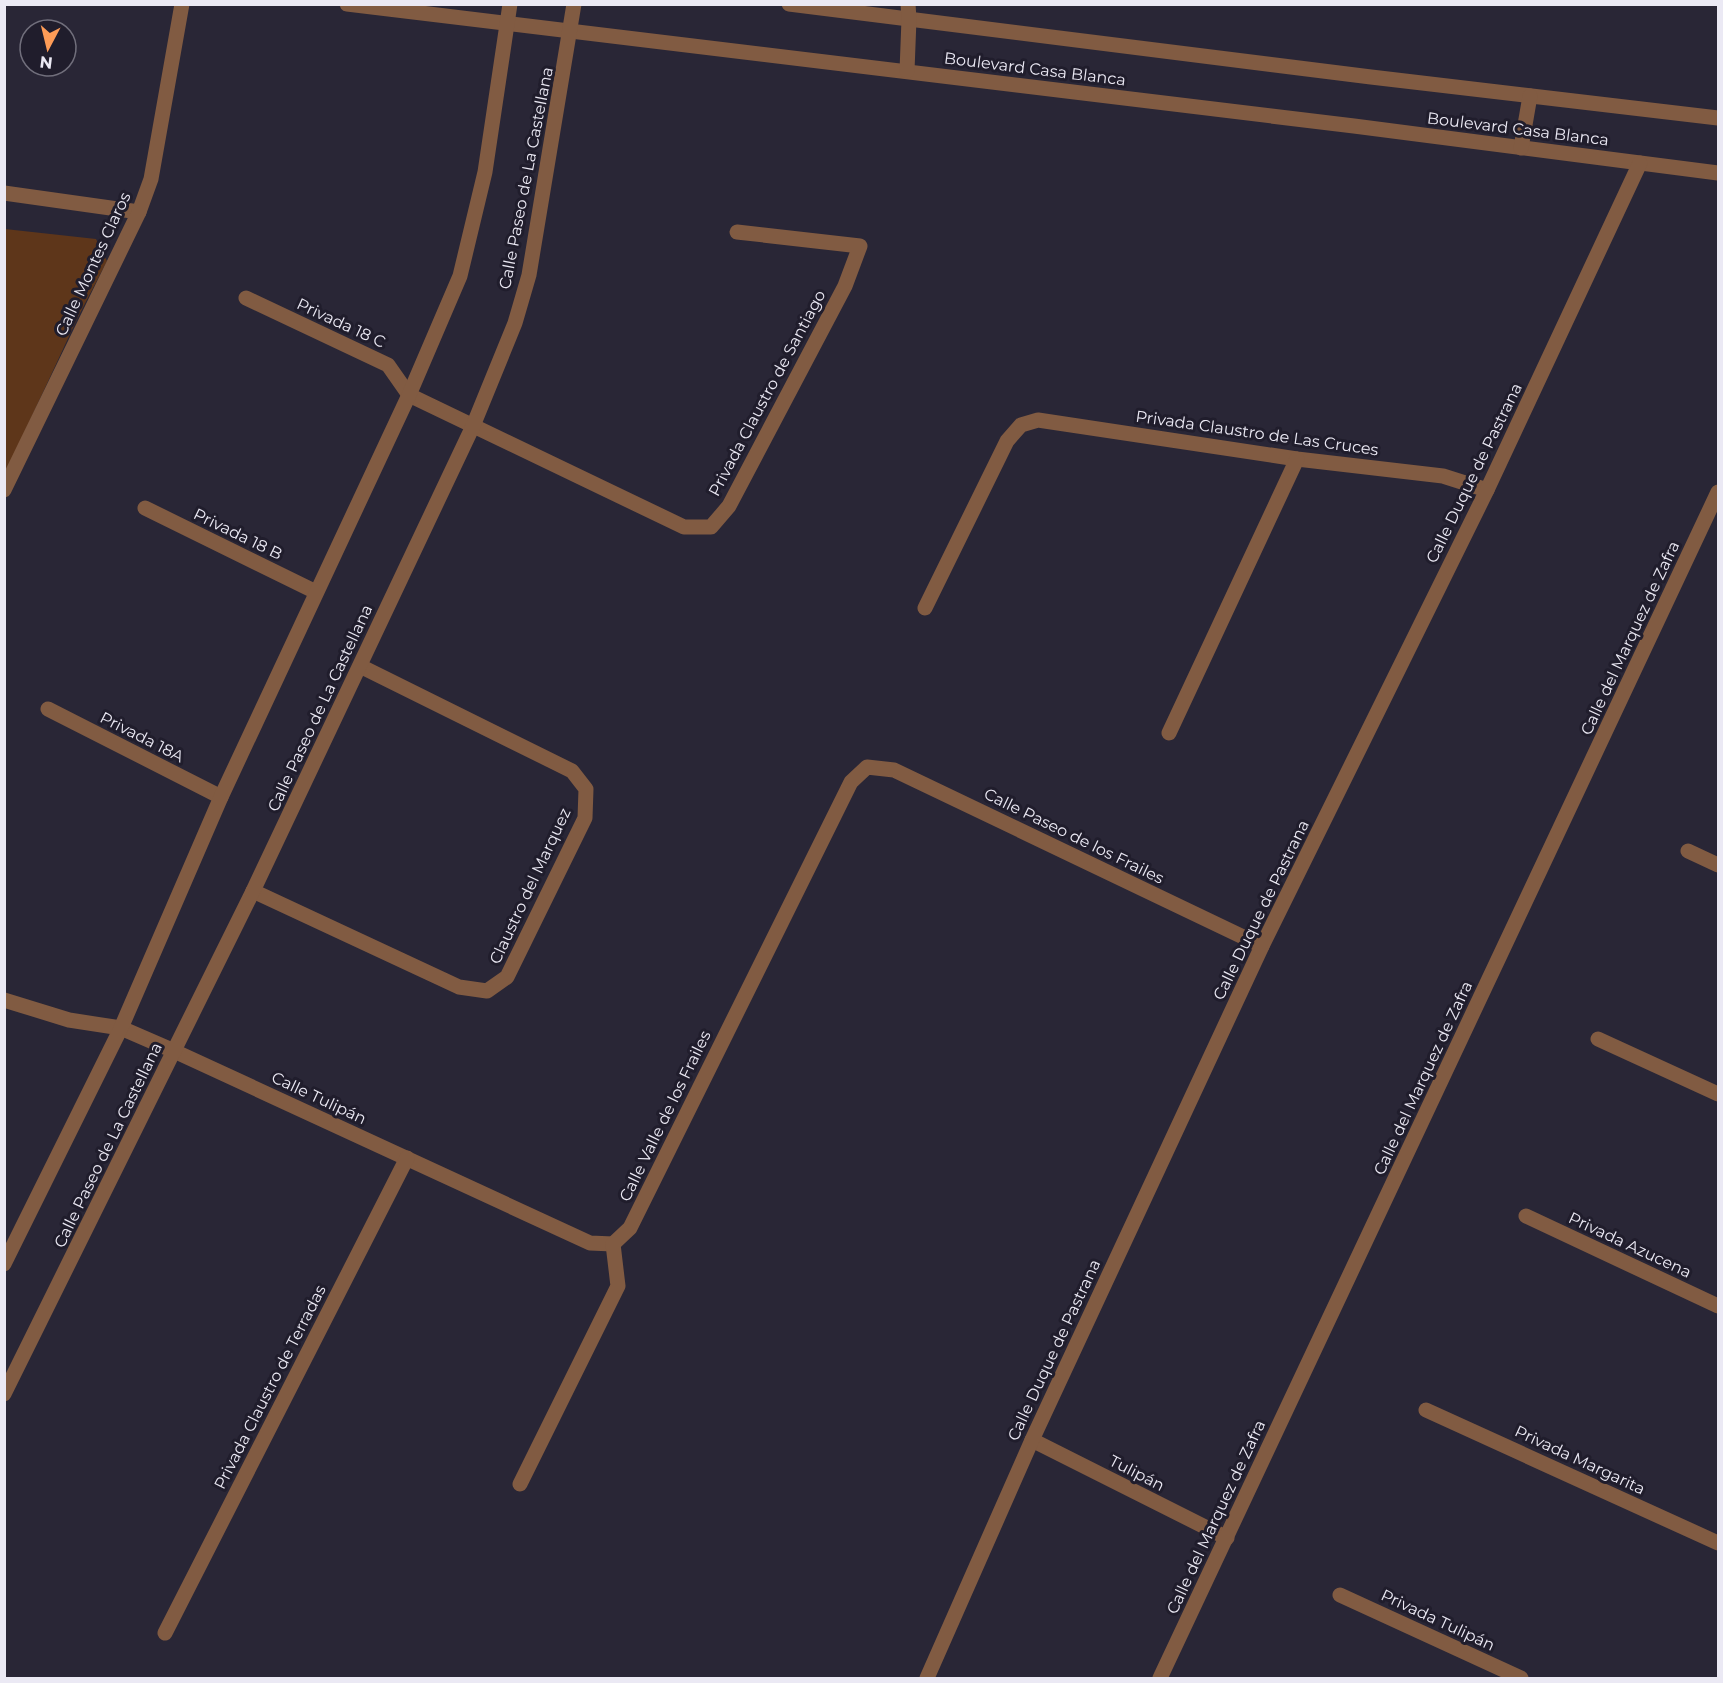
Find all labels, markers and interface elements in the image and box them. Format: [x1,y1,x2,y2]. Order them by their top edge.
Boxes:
north arrow [18,18,78,78]
street label: Boulevard Casa Blanca [943,48,1127,90]
text: N [39,52,54,73]
street label: Calle Paseo de La Castellana [495,65,557,291]
street label: Boulevard Casa Blanca [1426,108,1610,150]
street label: Calle Montes Claros [51,189,135,339]
street label: Privada Claustro de Santiago [704,287,830,499]
street label: Privada 18 C [294,294,388,352]
street label: Calle Duque de Pastrana [1422,380,1526,566]
street label: Privada Claustro de Las Cruces [1134,407,1380,459]
street label: Privada 18 B [191,504,285,564]
street label: Calle del Marquez de Zafra [1577,538,1683,738]
street label: Calle Paseo de La Castellana [264,602,376,814]
street label: Privada 18A [97,708,187,766]
street label: Calle Paseo de los Frailes [981,784,1167,888]
street label: Claustro del Marquez [485,805,575,967]
street label: Calle Duque de Pastrana [1209,817,1313,1003]
street label: Calle del Marquez de Zafra [1370,978,1476,1178]
street label: Calle Valle de los Frailes [615,1027,715,1204]
street label: Calle Paseo de La Castellana [50,1039,166,1251]
street label: Calle Tulipán [269,1068,369,1128]
street label: Privada Azucena [1566,1208,1694,1282]
street label: Calle Duque de Pastrana [1004,1256,1104,1444]
street label: Privada Claustro de Terradas [210,1281,330,1492]
street label: Calle del Marquez de Zafra [1163,1417,1269,1617]
street label: Privada Margarita [1512,1422,1648,1498]
street label: Tulipán [1106,1451,1168,1495]
street label: Privada Tulipán [1378,1585,1498,1655]

